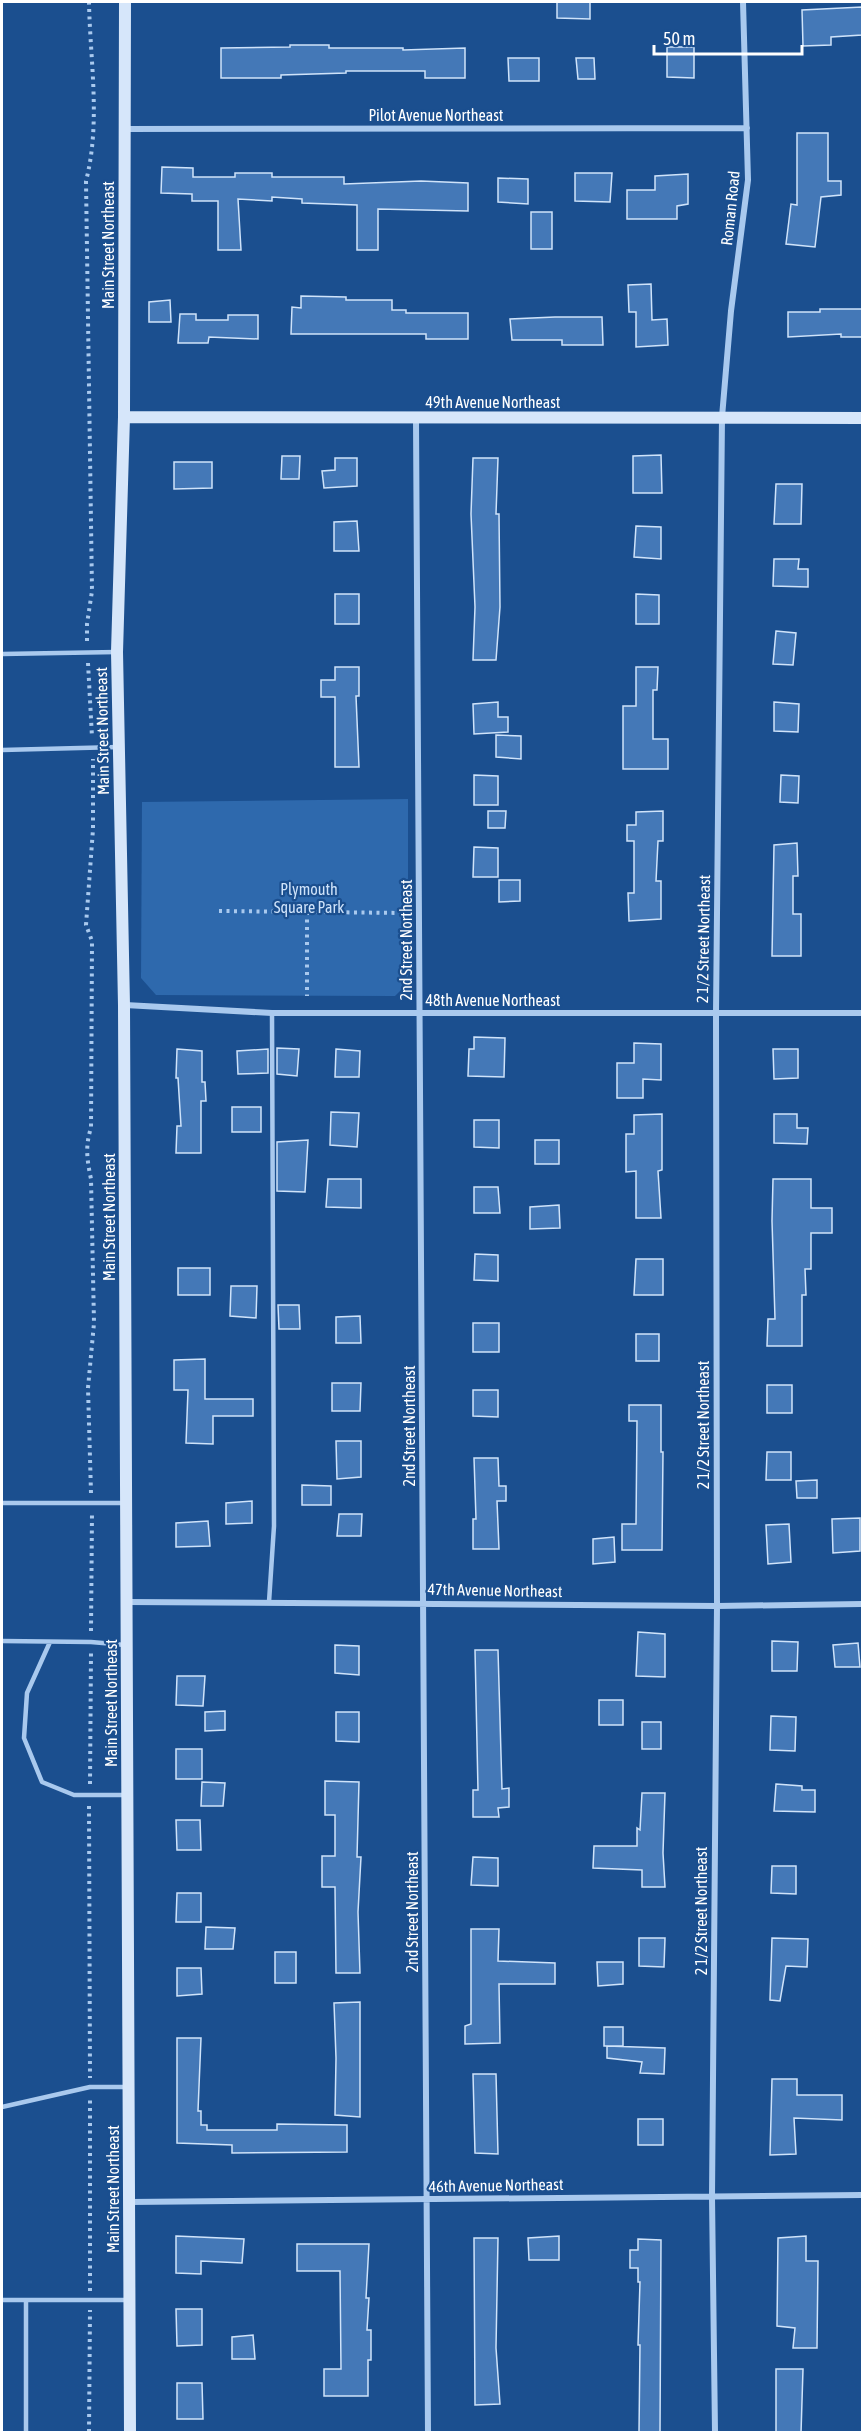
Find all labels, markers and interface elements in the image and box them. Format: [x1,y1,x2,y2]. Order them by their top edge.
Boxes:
scale bar [654,18,802,56]
text: 50 m [663,28,695,49]
street label: Pilot Avenue Northeast [369,106,504,124]
street label: Roman Road [717,170,743,246]
street label: Main Street Northeast [99,181,117,309]
street label: 49th Avenue Northeast [426,393,561,411]
street label: Main Street Northeast [92,666,112,795]
street label: 2 1/2 Street Northeast [693,874,713,1003]
street label: 2nd Street Northeast [397,879,415,1001]
park label: Plymouth Square Park [274,880,344,917]
street label: 48th Avenue Northeast [426,991,561,1009]
street label: Main Street Northeast [100,1153,118,1281]
street label: 2 1/2 Street Northeast [694,1360,712,1489]
street label: 2nd Street Northeast [400,1365,418,1487]
street label: 47th Avenue Northeast [427,1580,563,1600]
street label: Main Street Northeast [102,1639,120,1767]
street label: 2 1/2 Street Northeast [692,1846,710,1975]
street label: 2nd Street Northeast [403,1851,421,1973]
street label: Main Street Northeast [104,2125,122,2253]
street label: 46th Avenue Northeast [428,2175,564,2195]

